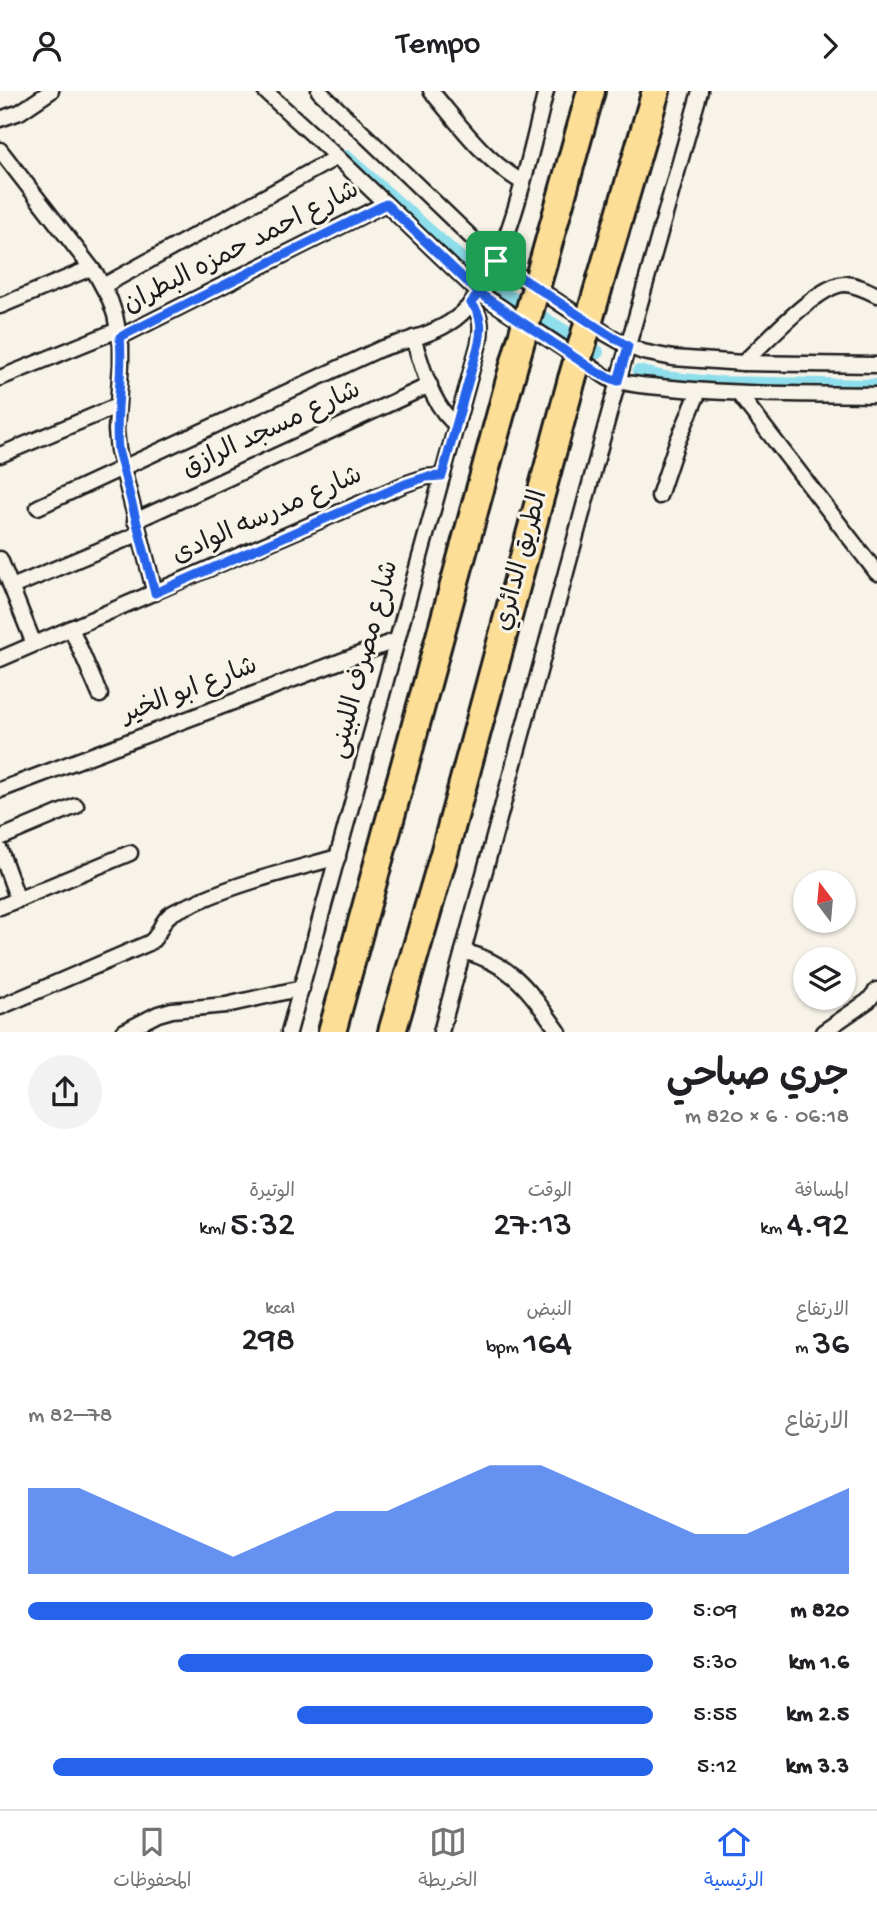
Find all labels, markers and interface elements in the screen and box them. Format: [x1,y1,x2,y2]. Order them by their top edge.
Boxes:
icon: person [28,27,66,65]
text: Tempo [397,27,480,65]
icon: forward [811,27,849,65]
street label: شارع احمد حمزه البطران [119,176,365,322]
pin [466,231,526,291]
icon: arrive [477,242,515,280]
street label: شارع مسجد الرازق [178,376,366,486]
street label: شارع مدرسه الوادى [168,461,368,573]
street label: الطريق الدائري [489,487,557,635]
street label: شارع مصرف اللبينى [325,558,407,762]
street label: شارع ابو الخير [116,652,262,733]
north arrow [793,870,856,933]
map controls [793,870,856,1010]
button: layers [793,947,856,1010]
button: share [28,1055,102,1129]
text: جري صباحي [666,1056,849,1100]
text: 06:18 · 6 × 820 m [685,1104,849,1131]
text: الوتيرة [249,1181,295,1204]
text: الوقت [528,1181,572,1204]
text: المسافة [795,1181,849,1204]
text: 5:32 [230,1206,295,1247]
text: 27:13 [493,1206,572,1247]
text: 4.92 [787,1206,849,1247]
text: /km [199,1218,230,1241]
text: km [760,1218,787,1241]
text: kcal [265,1298,295,1321]
text: النبض [527,1300,572,1323]
text: الارتفاع [796,1300,849,1323]
text: 298 [241,1321,295,1362]
text: 164 [524,1325,572,1366]
text: 36 [813,1325,849,1366]
text: bpm [486,1337,524,1360]
text: m [795,1337,813,1360]
text: 78–82 m [28,1403,112,1430]
text: الارتفاع [785,1410,849,1437]
text: 5:09 [693,1598,737,1625]
text: 820 m [790,1598,849,1625]
text: 5:30 [693,1650,737,1677]
text: 1.6 km [789,1650,849,1677]
text: 5:55 [693,1702,737,1729]
text: 2.5 km [786,1702,849,1729]
text: 5:12 [697,1754,737,1781]
text: 3.3 km [786,1754,849,1781]
tab: المحفوظات [113,1823,192,1896]
tab: الخريطة [418,1823,477,1896]
tab: الرئيسية [704,1823,764,1896]

